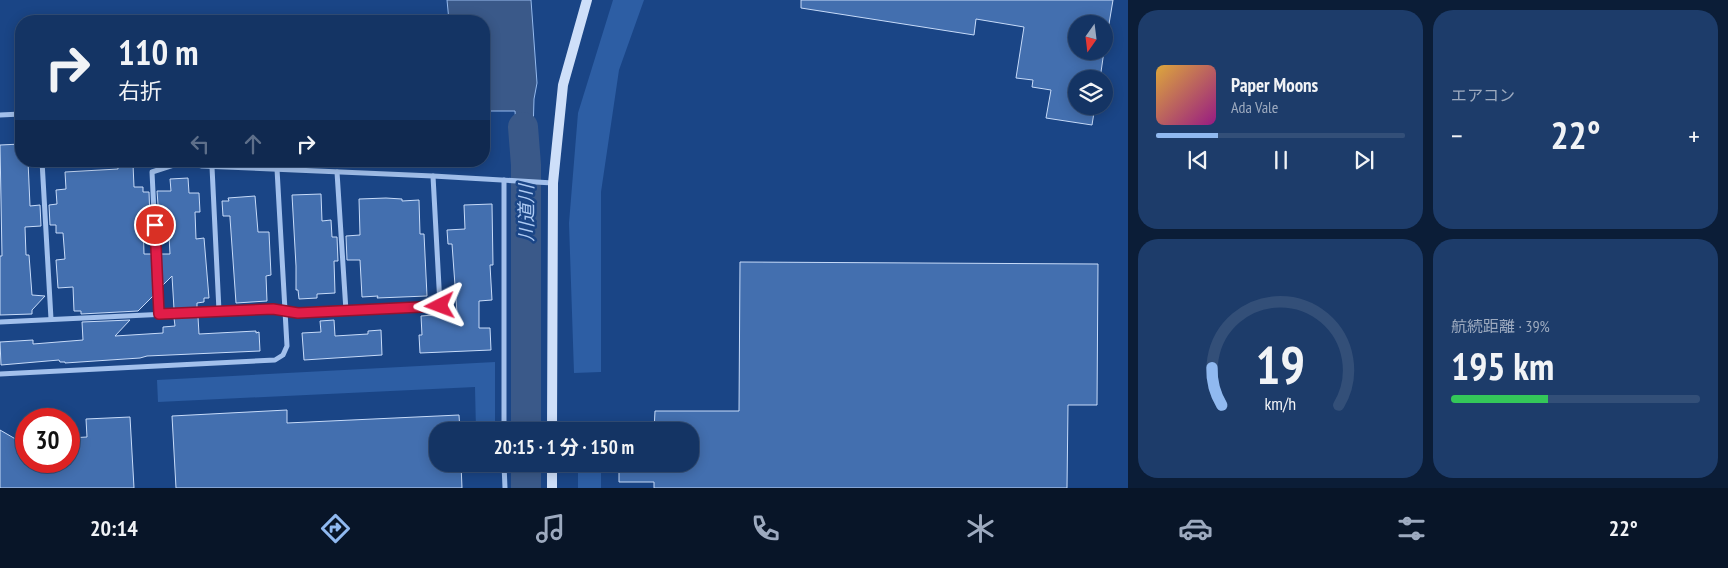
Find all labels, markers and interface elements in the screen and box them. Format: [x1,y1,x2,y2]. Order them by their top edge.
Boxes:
north arrow [1068,15,1112,60]
map controls [1068,15,1113,115]
text: 110 m [118,29,199,75]
icon: right [35,35,100,100]
button: layers [1068,70,1113,115]
text: Paper Moons [1231,73,1318,97]
text: 右折 [118,77,162,105]
text: エアコン [1451,85,1515,105]
text: Ada Vale [1231,97,1278,117]
text: 22° [1550,110,1601,159]
text: − [1451,117,1463,154]
text: + [1688,117,1700,154]
icon: left [186,130,214,158]
icon: ahead [239,130,267,158]
icon: right [292,130,320,158]
icon: previous [1184,146,1212,174]
icon: pause [1267,146,1295,174]
icon: next [1350,146,1378,174]
water label: 川道川 [514,183,538,242]
pin [134,204,176,246]
icon: arrive [141,211,169,239]
position arrow [413,279,465,331]
text: 航続距離 · 39% [1451,316,1550,336]
text: 19 [1256,331,1305,398]
text: 195 km [1451,341,1554,390]
text: km/h [1265,392,1296,415]
speed limit sign: 30 [15,408,80,473]
text: 20:15 · 1 分 · 150 m [494,435,634,459]
icon: directions [318,511,353,546]
icon: music [533,511,568,546]
icon: phone [748,511,783,546]
icon: climate [963,511,998,546]
icon: car [1178,511,1213,546]
icon: filters [1394,511,1429,546]
text: 20:14 [90,514,138,542]
text: 22° [1609,514,1638,542]

